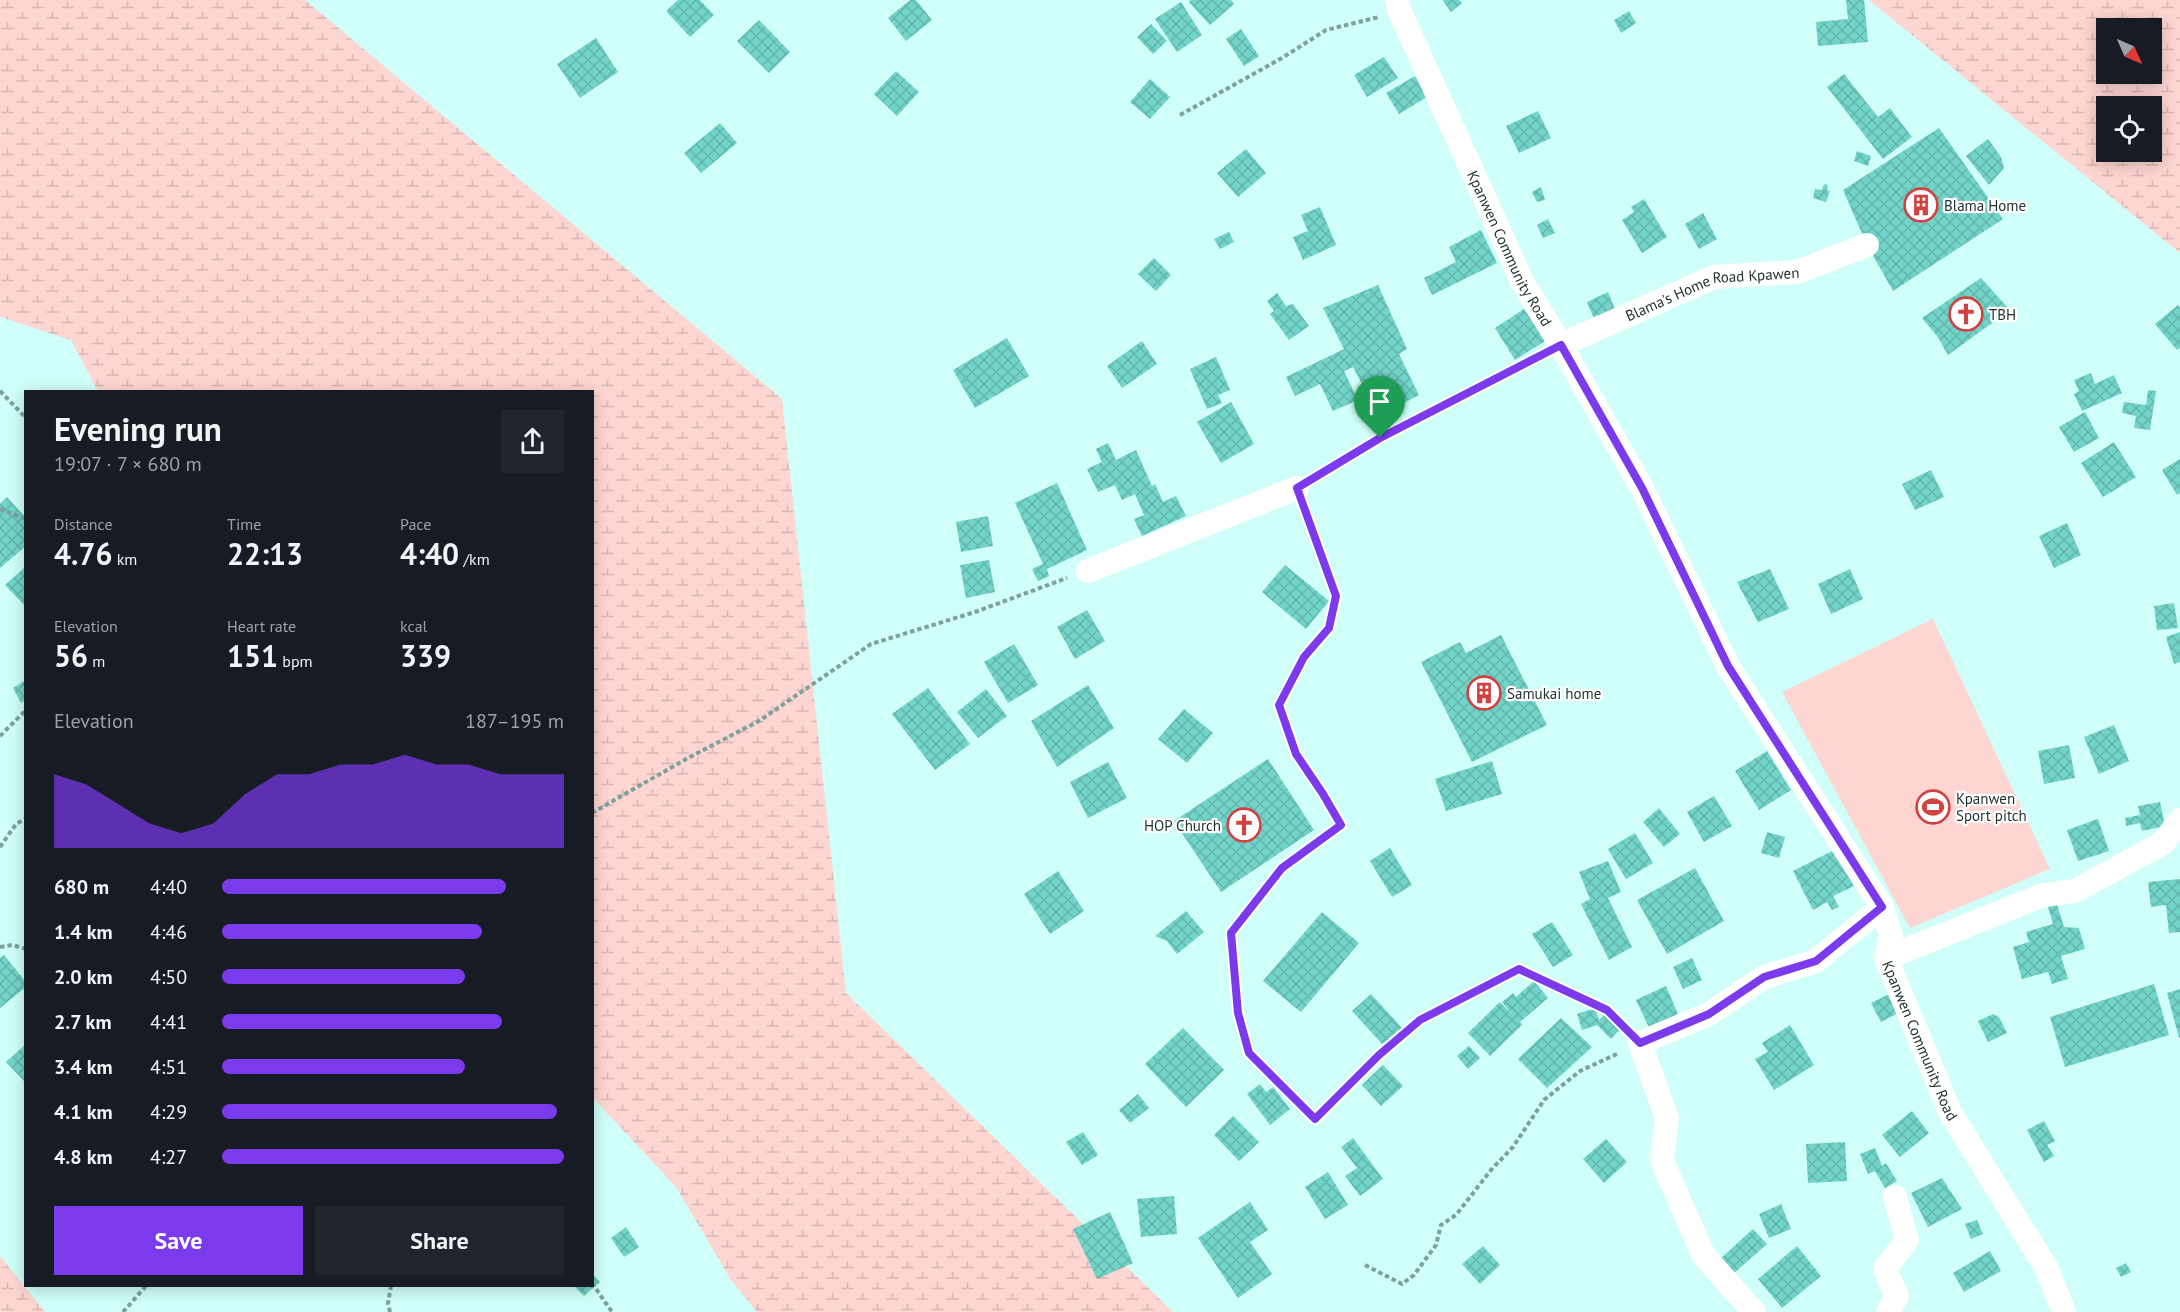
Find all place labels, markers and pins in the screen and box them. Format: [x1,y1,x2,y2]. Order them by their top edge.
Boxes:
building icon: Blama Home [1903,187,1939,223]
place label: Blama Home [1944,196,2026,215]
church icon: TBH [1948,296,1984,332]
place label: TBH [1989,305,2016,324]
pin [1354,376,1405,438]
building icon: Samukai home [1466,675,1502,711]
place label: Samukai home [1507,684,1601,703]
sports icon: Kpanwen Sport pitch [1915,789,1951,825]
place label: Kpanwen Sport pitch [1956,789,2027,825]
church icon: HOP Church [1226,807,1262,843]
place label: HOP Church [1144,816,1221,835]

